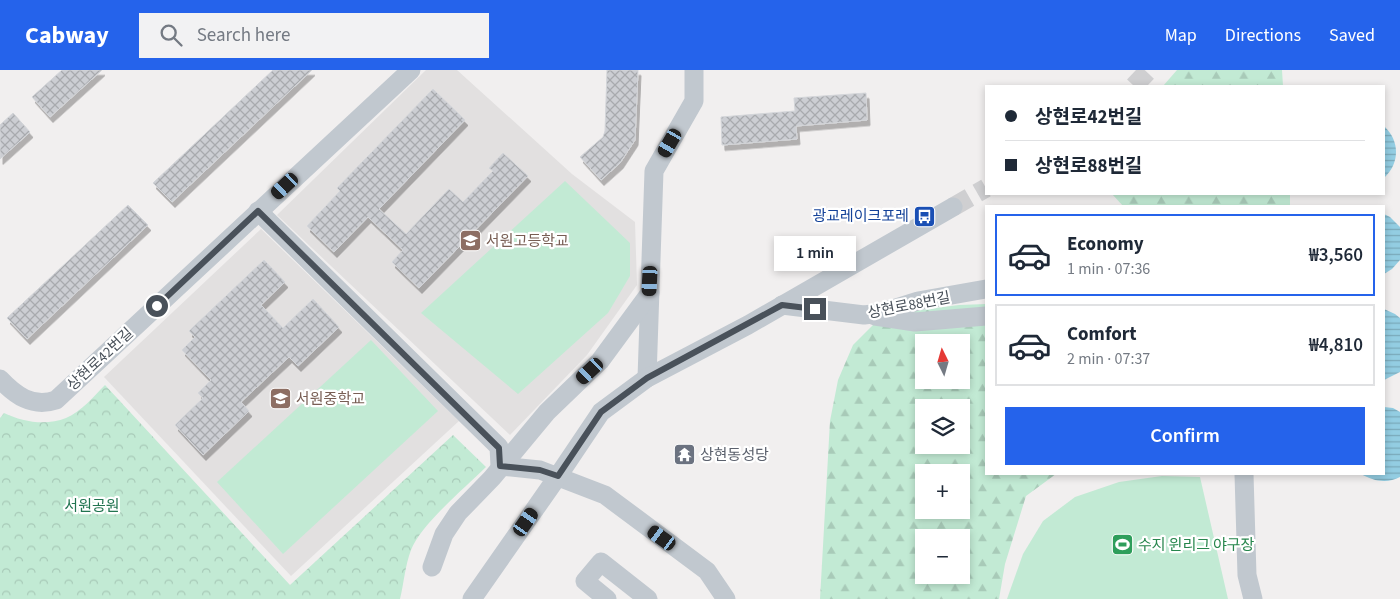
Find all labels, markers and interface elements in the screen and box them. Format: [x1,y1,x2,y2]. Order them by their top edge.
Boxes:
search box [139,13,489,58]
text: Cabway [25,18,109,53]
icon: search [157,21,185,49]
text: Search here [197,22,290,49]
text: Map [1165,23,1197,48]
text: Directions [1225,23,1301,48]
text: Saved [1329,23,1375,48]
text: 상현로42번길 [1035,104,1142,131]
car [656,126,683,160]
text: 상현로88번길 [1035,153,1142,180]
car [268,170,301,202]
bus stop icon: 광교레이크포레 [913,204,937,228]
place label: 광교레이크포레 [812,206,909,227]
school or university icon: 서원고등학교 [458,229,482,253]
place label: 서원고등학교 [486,231,569,252]
text: Economy [1067,231,1144,258]
icon: car [1007,233,1052,278]
callout: 1 min [774,236,856,272]
text: 1 min [796,242,834,264]
text: ₩3,560 [1309,242,1363,269]
text: 1 min · 07:36 [1067,258,1150,280]
car [641,266,658,296]
street label: 상현로88번길 [866,287,952,324]
route start [146,295,168,317]
route end [804,298,826,320]
text: Comfort [1067,321,1137,348]
street label: 상현로42번길 [62,323,138,396]
icon: car [1007,323,1052,368]
text: ₩4,810 [1309,332,1363,359]
north arrow [915,334,970,389]
map controls [915,334,970,584]
text: 2 min · 07:37 [1067,348,1150,370]
car [573,355,606,387]
school or university icon: 서원중학교 [268,387,292,411]
place label: 서원중학교 [296,389,365,410]
button: layers [915,399,970,454]
button: Confirm [1005,407,1365,465]
temple icon: 상현동성당 [672,443,696,467]
place label: 상현동성당 [700,445,769,466]
button: + [915,464,970,519]
park label: 서원공원 [64,496,120,517]
car [511,505,540,539]
car [645,523,678,553]
button: − [915,529,970,584]
sports icon: 수지 윈리그 야구장 [1110,533,1134,557]
place label: 수지 윈리그 야구장 [1138,535,1255,556]

